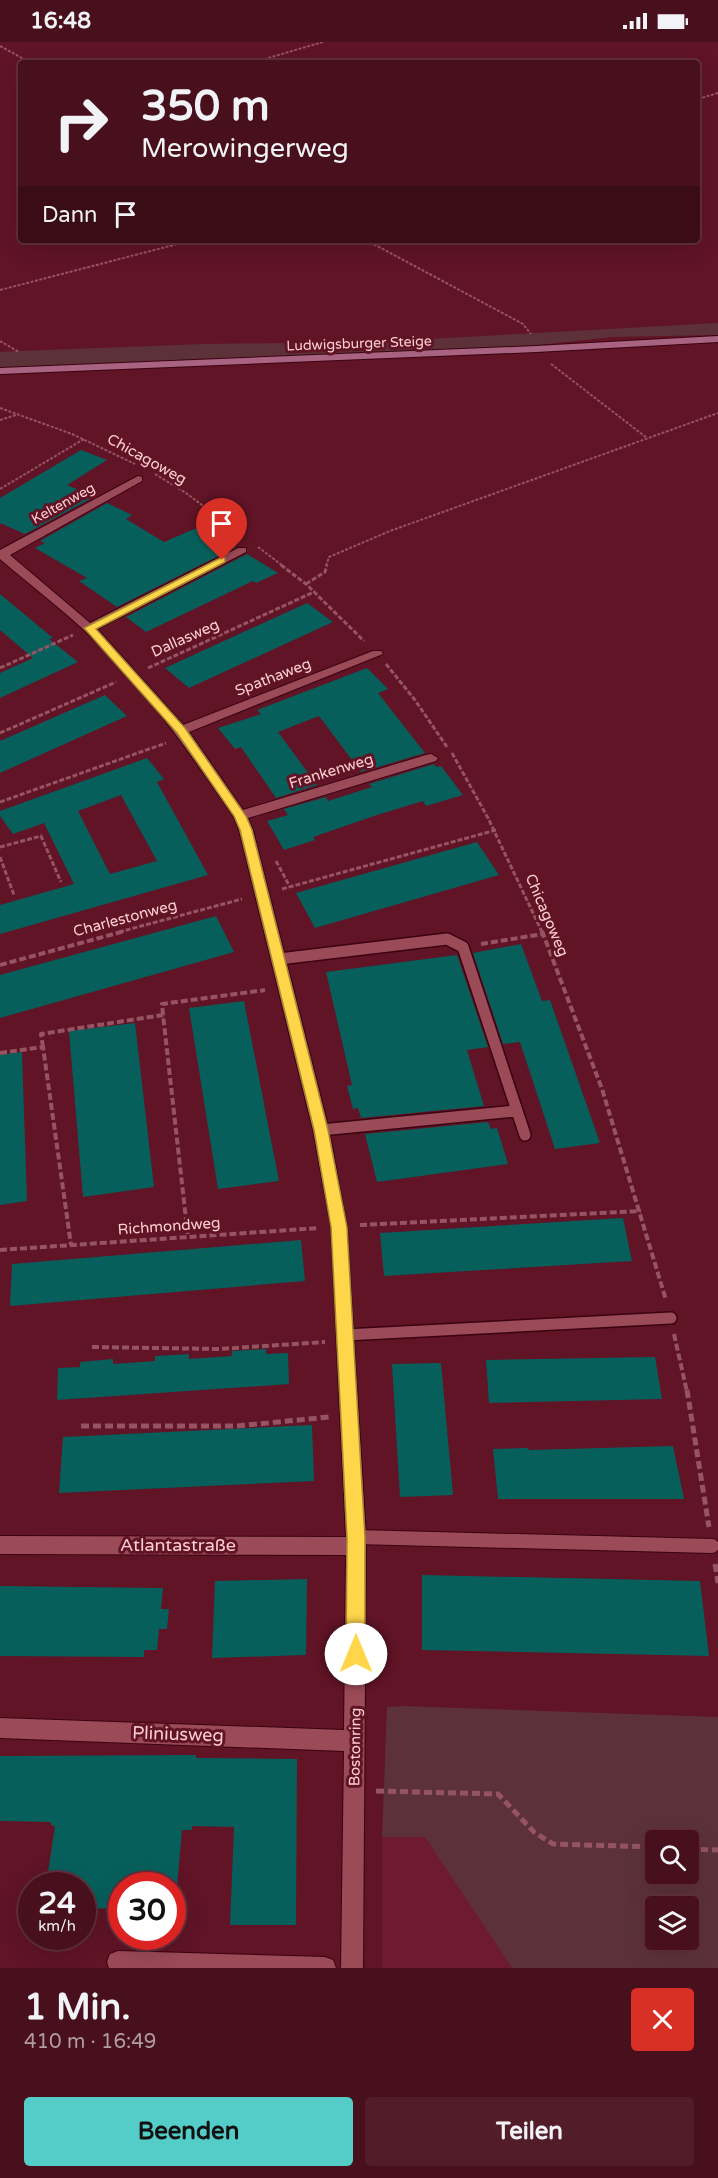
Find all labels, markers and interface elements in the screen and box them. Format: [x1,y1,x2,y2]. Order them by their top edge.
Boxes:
text: 16:48 [30,8,91,34]
text: 350 m [141,81,270,132]
icon: right [42,84,120,162]
text: Merowingerweg [141,132,349,165]
icon: arrive [109,198,142,231]
text: Dann [42,202,97,228]
street label: Ludwigsburger Steige [286,332,432,355]
street label: Chicagoweg [104,430,190,488]
street label: Keltenweg [28,479,98,528]
pin [196,498,247,560]
icon: arrive [205,507,238,540]
street label: Dallasweg [148,615,222,661]
street label: Spathaweg [233,654,313,700]
street label: Frankenweg [287,750,375,792]
street label: Chicagoweg [522,871,572,959]
street label: Charlestonweg [71,896,179,940]
street label: Richmondweg [117,1213,221,1239]
street label: Atlantastraße [120,1534,236,1556]
position arrow [324,1622,388,1686]
street label: Bostonring [345,1708,365,1786]
street label: Pliniusweg [132,1721,224,1747]
map controls [645,1830,699,1950]
button: search [645,1830,699,1884]
speed limit sign: 30 [108,1872,186,1950]
text: 24 [38,1885,76,1922]
button: layers [645,1896,699,1950]
text: km/h [38,1917,76,1935]
text: 1 Min. [24,1986,131,2029]
button: close [631,1988,694,2051]
text: 410 m · 16:49 [24,2030,156,2054]
button: Beenden [24,2097,353,2166]
button: Teilen [365,2097,694,2166]

